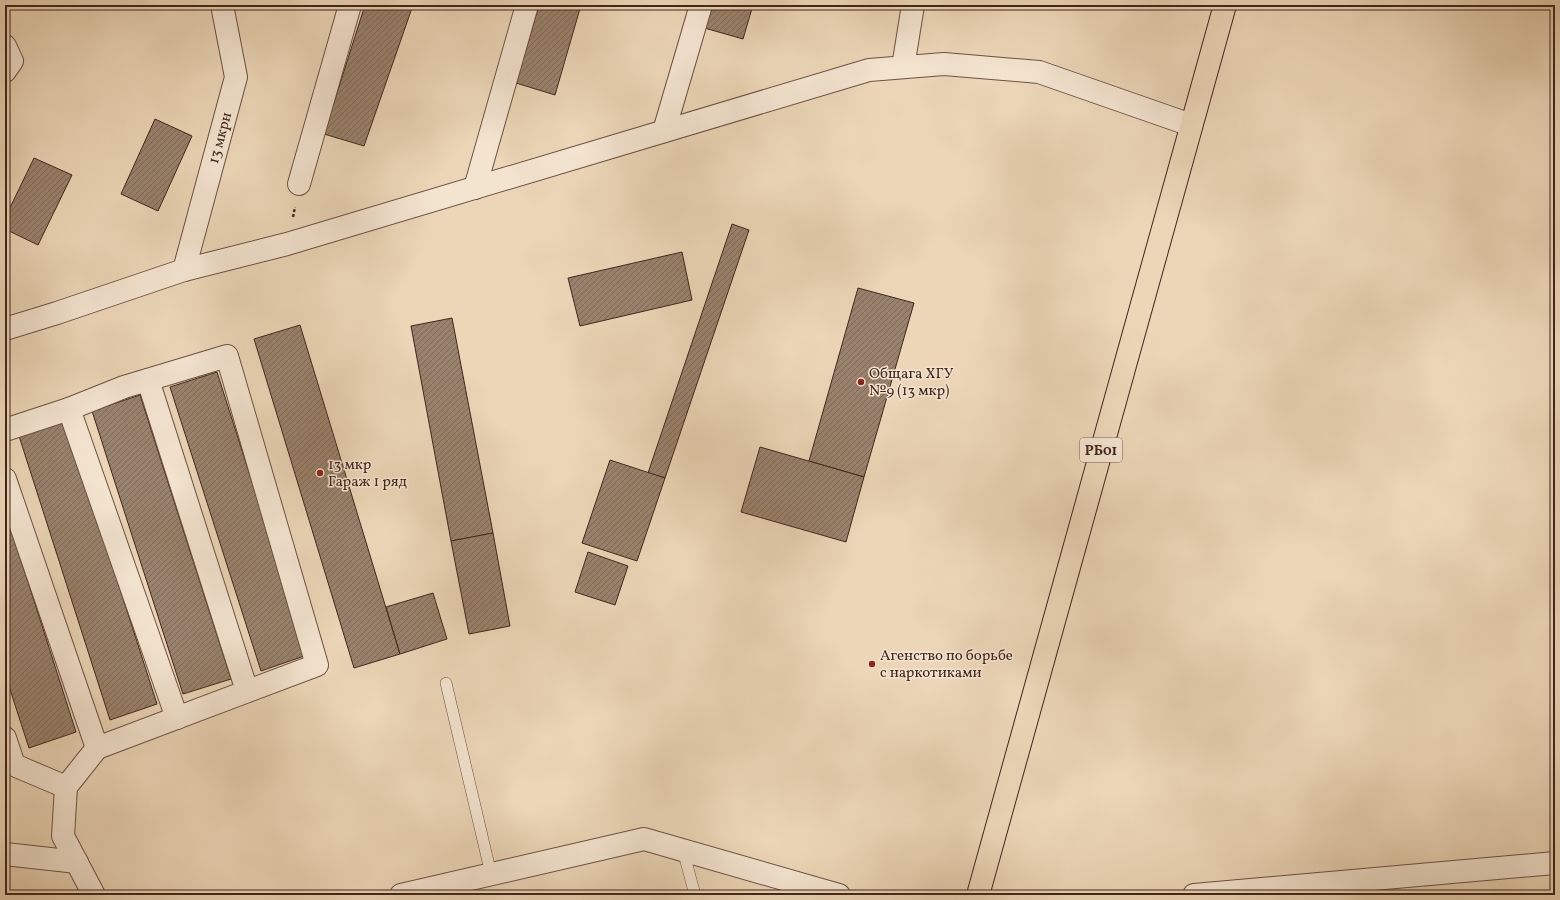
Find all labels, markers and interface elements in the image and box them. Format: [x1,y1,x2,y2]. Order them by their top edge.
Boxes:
street label: 13 мкрн [204,110,238,166]
place label: Общага ХГУ №9 (13 мкр) [869,364,954,402]
marker: Общага ХГУ №9 (13 мкр) [856,377,866,387]
road number: РБ01 [1080,438,1122,462]
place label: 13 мкр Гараж 1 ряд [328,455,407,493]
marker: 13 мкр Гараж 1 ряд [315,468,325,478]
place label: Агенство по борьбе с наркотиками [880,646,1013,684]
marker: Агенство по борьбе с наркотиками [867,659,877,669]

